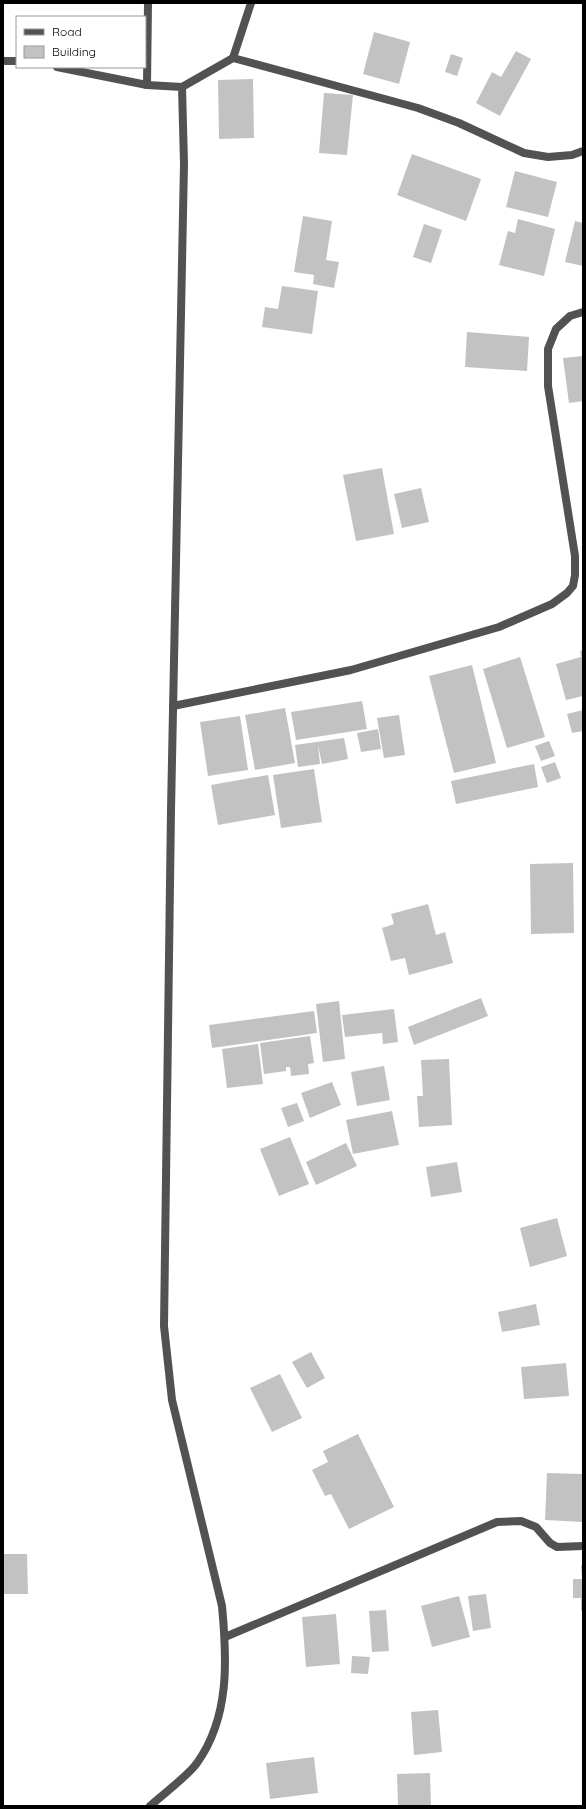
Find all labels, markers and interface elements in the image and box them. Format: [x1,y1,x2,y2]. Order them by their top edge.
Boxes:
legend [16,16,146,68]
text: Road [52,24,82,39]
text: Building [52,44,96,59]

